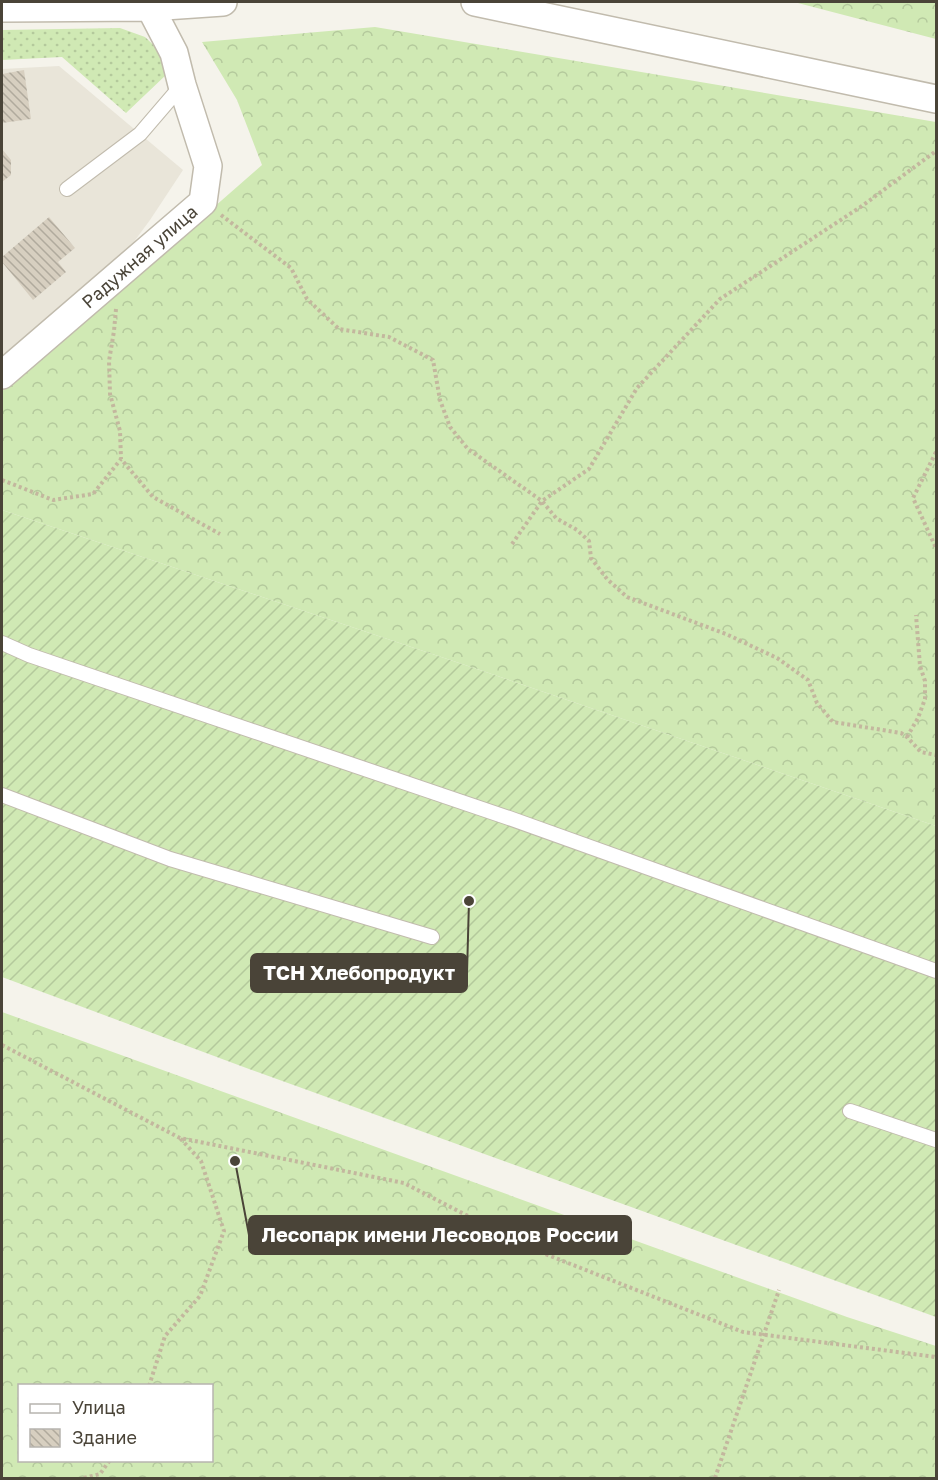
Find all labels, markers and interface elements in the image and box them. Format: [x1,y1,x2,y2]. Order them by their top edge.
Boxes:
street label: Радужная улица [77,200,202,312]
callout: ТСН Хлебопродукт [251,954,467,992]
text: ТСН Хлебопродукт [263,960,455,984]
callout: Лесопарк имени Лесоводов России [249,1216,631,1254]
text: Лесопарк имени Лесоводов России [261,1222,619,1246]
legend [18,1384,213,1462]
text: Улица [72,1396,126,1418]
text: Здание [72,1426,137,1448]

